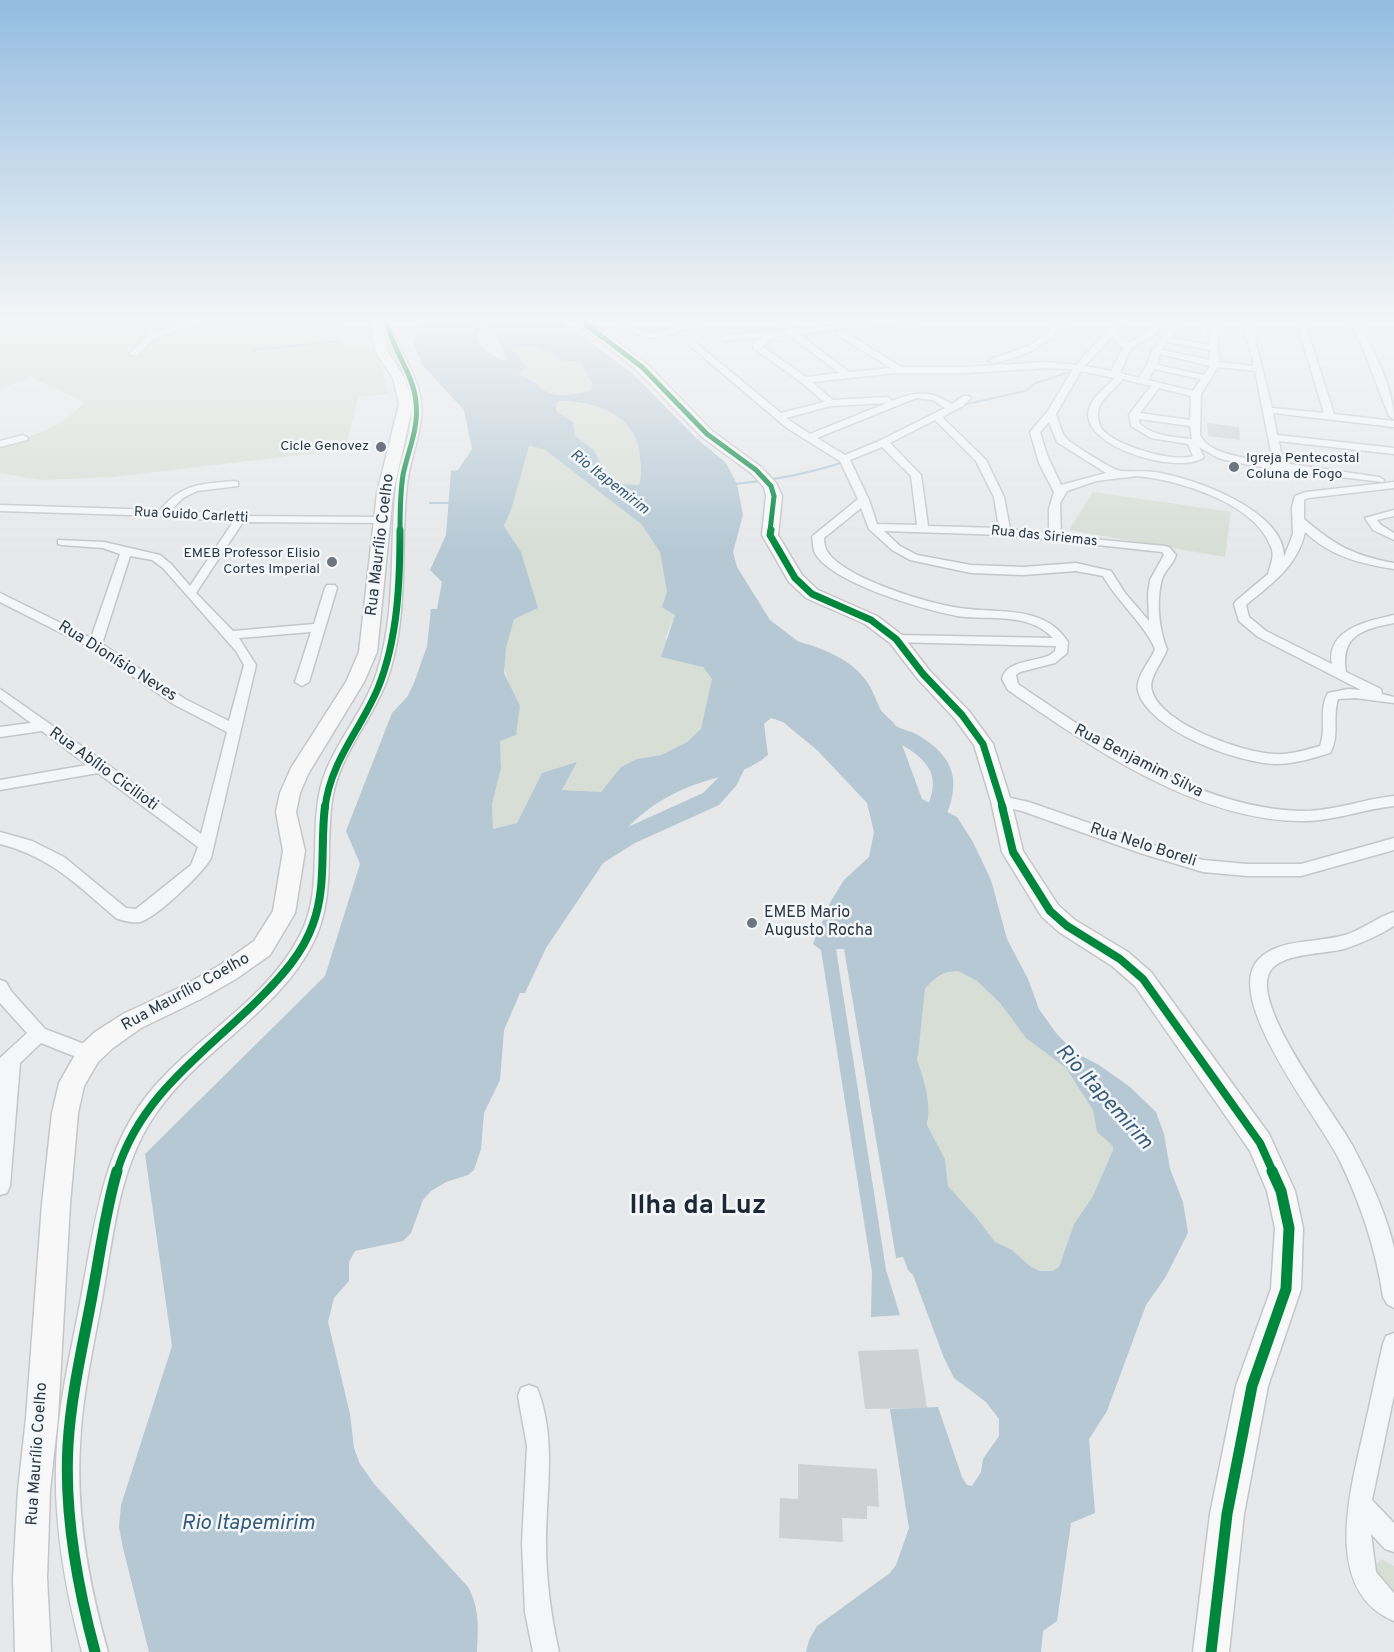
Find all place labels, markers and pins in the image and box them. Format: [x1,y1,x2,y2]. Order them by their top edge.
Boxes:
place label: Cicle Genovez [280,439,369,455]
marker: Cicle Genovez [374,440,388,454]
place label: Igreja Pentecostal Coluna de Fogo [1246,451,1359,484]
marker: Igreja Pentecostal Coluna de Fogo [1227,460,1241,474]
place label: EMEB Professor Elisio Cortes Imperial [183,546,320,578]
marker: EMEB Professor Elisio Cortes Imperial [325,555,339,569]
place label: EMEB Mario Augusto Rocha [764,904,873,942]
marker: EMEB Mario Augusto Rocha [745,916,759,930]

